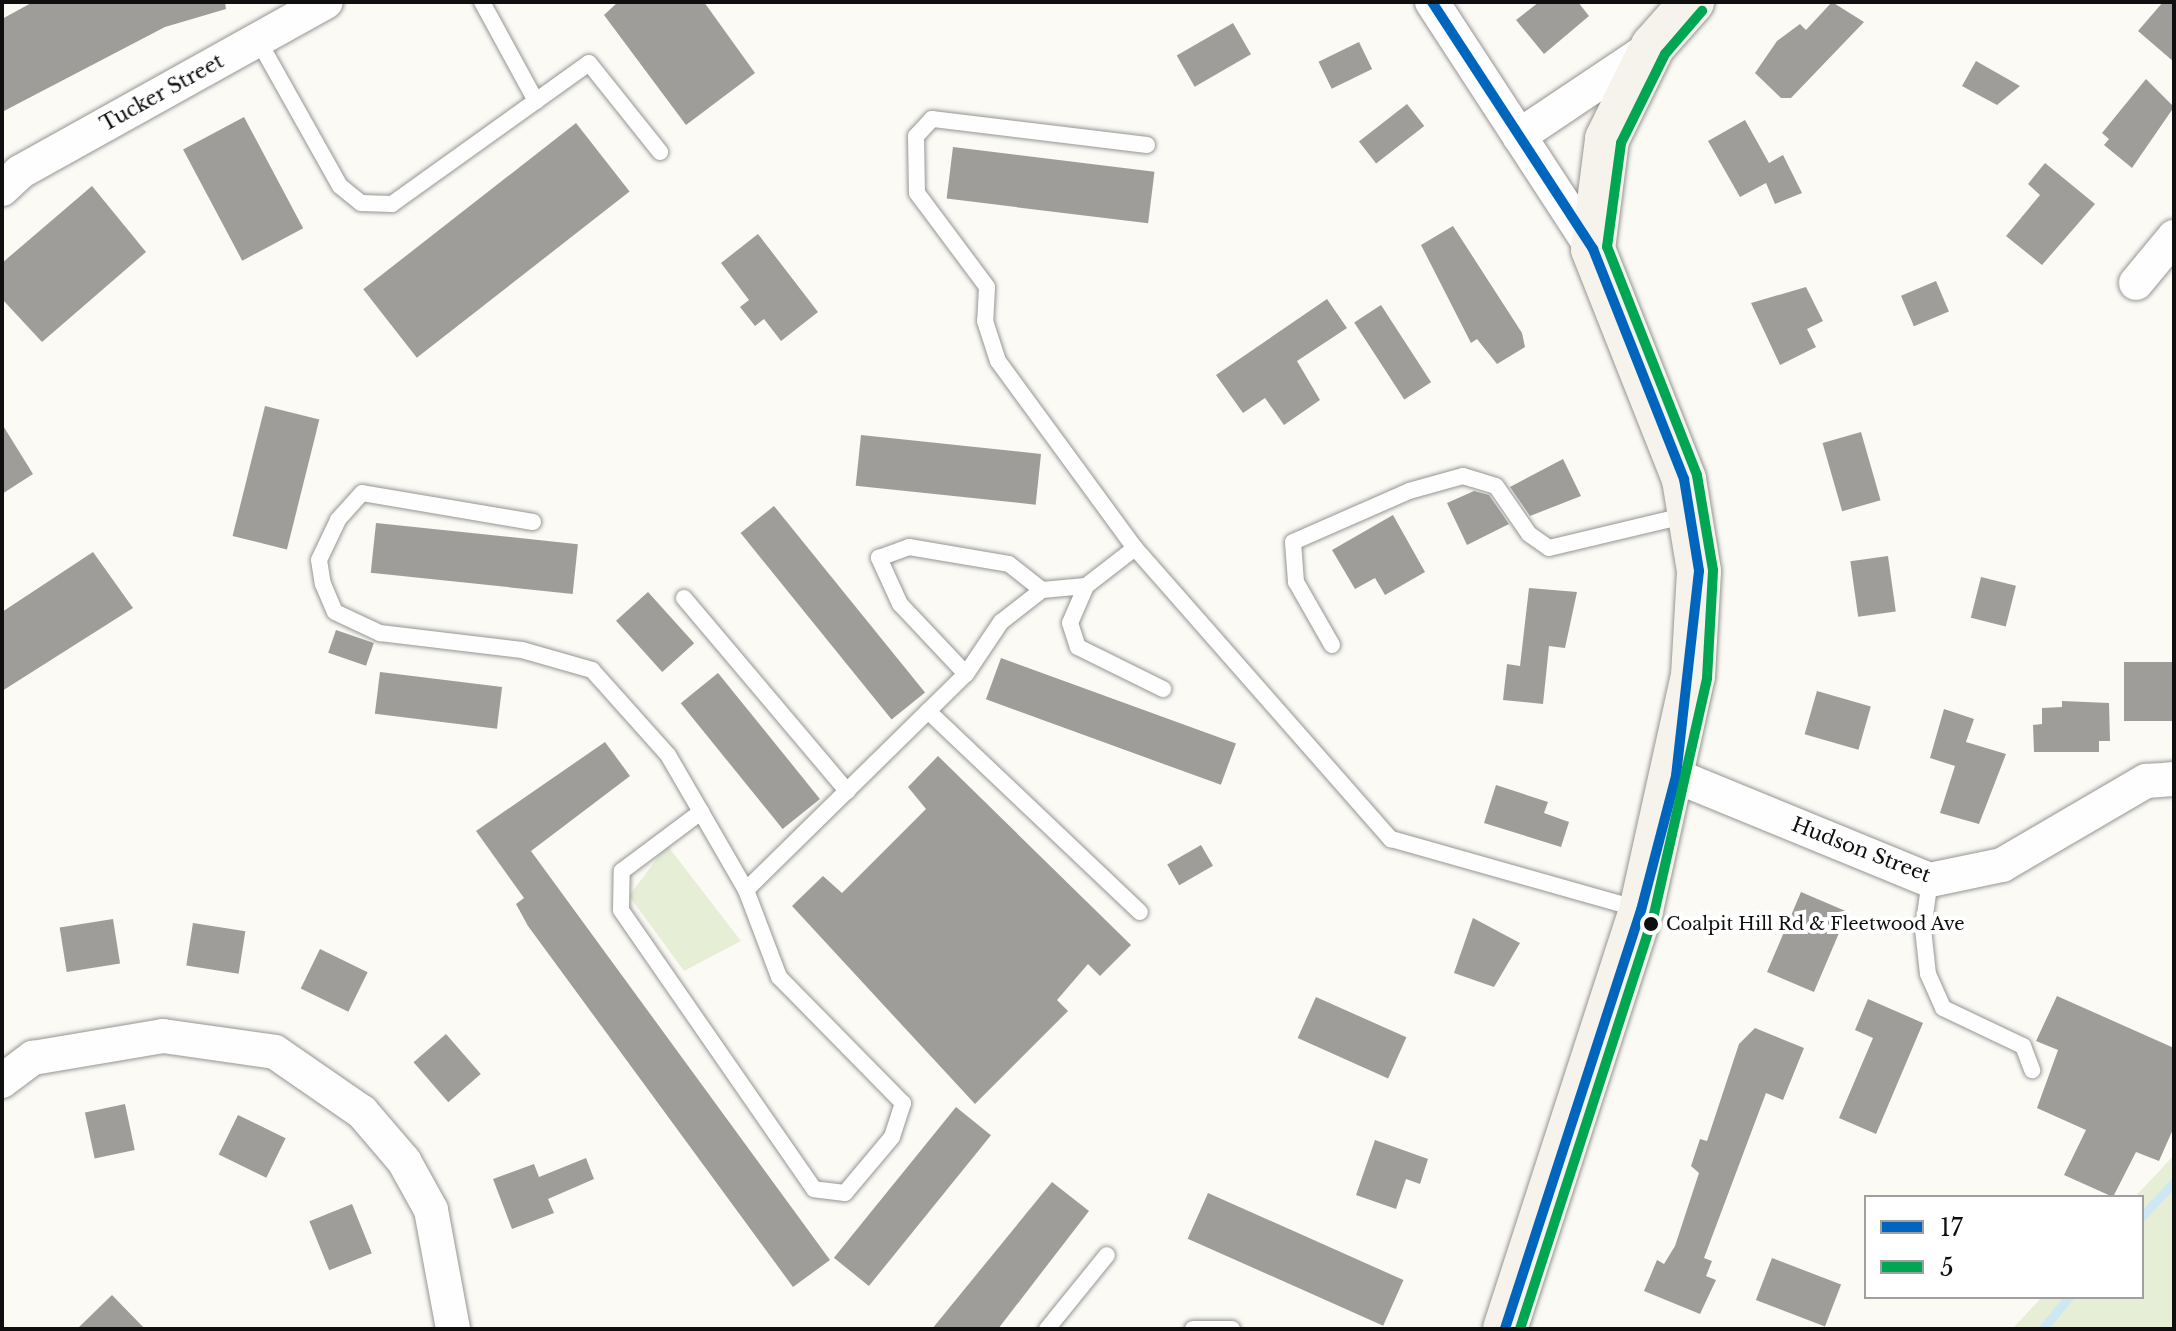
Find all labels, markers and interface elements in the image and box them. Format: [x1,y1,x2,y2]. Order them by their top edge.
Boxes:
street label: Tucker Street [96,49,228,137]
street label: Hudson Street [1788,812,1934,888]
place label: Coalpit Hill Rd & Fleetwood Ave [1666,913,1965,935]
marker: Coalpit Hill Rd & Fleetwood Ave [1643,916,1659,932]
legend [1864,1195,2144,1299]
text: 17 [1940,1213,1963,1242]
text: 5 [1940,1253,1954,1282]

